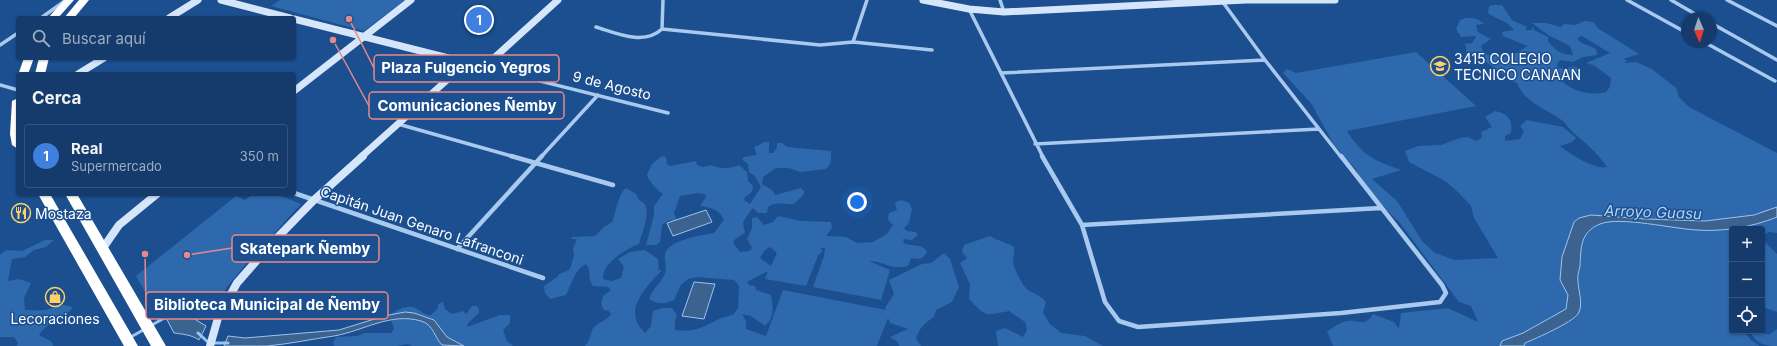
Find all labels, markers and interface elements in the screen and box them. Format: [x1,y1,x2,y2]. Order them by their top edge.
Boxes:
pin: 1 [466,5,492,35]
north arrow [1681,12,1717,48]
search box [16,16,296,60]
icon: search [30,27,52,49]
text: Buscar aquí [62,29,146,48]
place label: 3415 COLEGIO TECNICO CANAAN [1454,50,1581,83]
callout: Plaza Fulgencio Yegros [374,55,559,82]
school or university icon: 3415 COLEGIO TECNICO CANAAN [1429,55,1451,77]
text: Plaza Fulgencio Yegros [381,58,551,77]
street label: 9 de Agosto [571,67,653,103]
text: Cerca [32,88,81,108]
callout: Comunicaciones Ñemby [369,92,564,119]
text: Comunicaciones Ñemby [378,96,557,115]
text: Real [71,139,103,158]
text: 1 [43,148,49,164]
text: 350 m [240,148,279,164]
text: Supermercado [71,158,162,174]
street label: Capitán Juan Genaro Lafranconi [318,182,526,268]
your location [847,192,867,212]
water label: Arroyo Guasu [1603,201,1702,223]
restaurant icon: Mostaza [10,202,32,224]
place label: Mostaza [35,205,92,222]
map controls [1729,226,1765,334]
button: + [1729,226,1765,262]
callout: Skatepark Ñemby [232,235,379,262]
text: Skatepark Ñemby [240,239,370,258]
button: − [1729,262,1765,298]
shop icon: Lecoraciones [44,286,66,308]
callout: Biblioteca Municipal de Ñemby [146,292,388,319]
text: Biblioteca Municipal de Ñemby [154,295,380,314]
button: locate [1729,298,1765,334]
place label: Lecoraciones [10,310,100,327]

